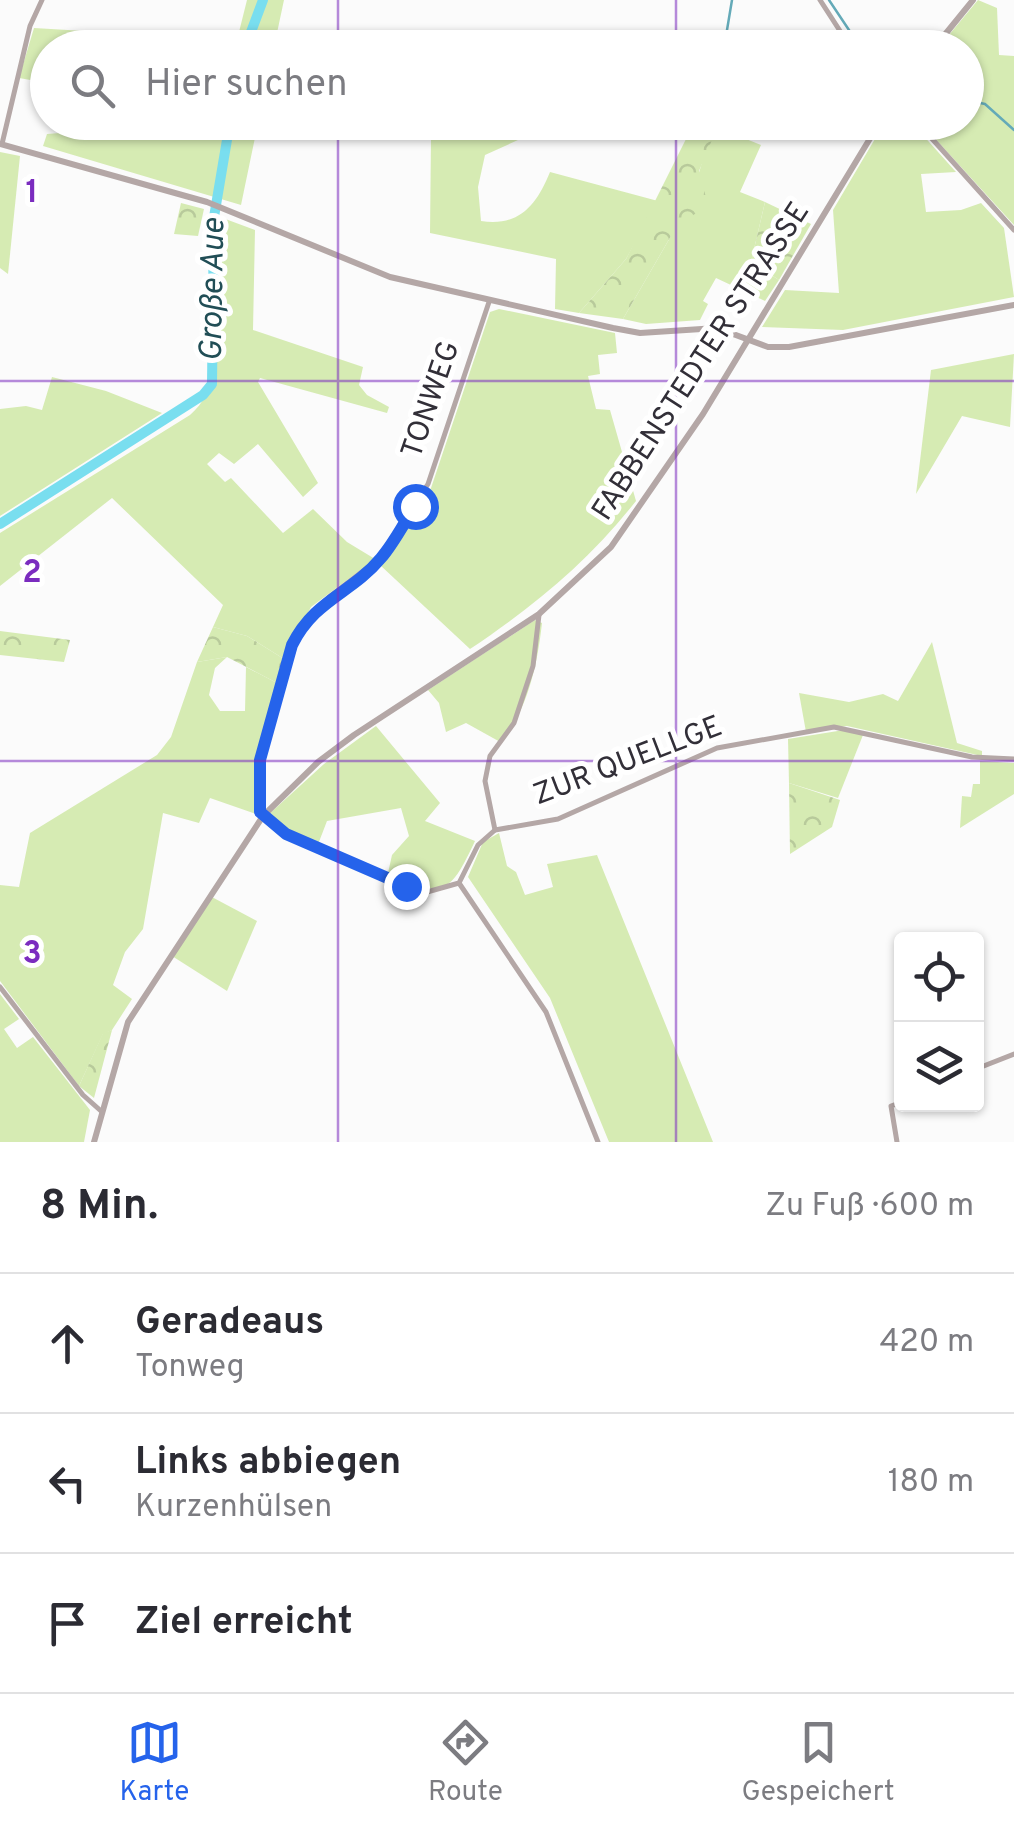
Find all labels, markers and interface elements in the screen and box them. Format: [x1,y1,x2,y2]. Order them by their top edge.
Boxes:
search box [30,30,984,140]
icon: search [65,58,120,113]
text: Hier suchen [145,61,348,110]
text: 1 [26,174,38,214]
street label: FABBENSTEDTER STRASSE [585,196,819,528]
water label: Große Aue [193,217,235,362]
street label: TONWEG [395,337,469,463]
route start [393,484,439,530]
text: 2 [22,554,42,594]
street label: ZUR QUELLGE [528,709,728,815]
route end [384,864,430,910]
map controls [894,932,984,1112]
button: locate [894,932,984,1022]
text: 3 [22,935,42,975]
button: layers [894,1022,984,1112]
text: 8 Min. [40,1181,158,1234]
text: Zu Fuß · 600 m [765,1187,974,1227]
text: Geradeaus [135,1299,324,1348]
icon: ahead [40,1316,95,1371]
text: 420 m [879,1323,974,1363]
text: Tonweg [135,1348,245,1388]
text: Links abbiegen [135,1439,401,1488]
icon: left [40,1456,95,1511]
text: 180 m [888,1463,974,1503]
text: Kurzenhülsen [135,1488,332,1528]
icon: arrive [40,1596,95,1651]
text: Ziel erreicht [135,1599,353,1648]
tab: Karte [119,1715,189,1811]
tab: Route [428,1715,503,1811]
tab: Gespeichert [742,1715,895,1811]

